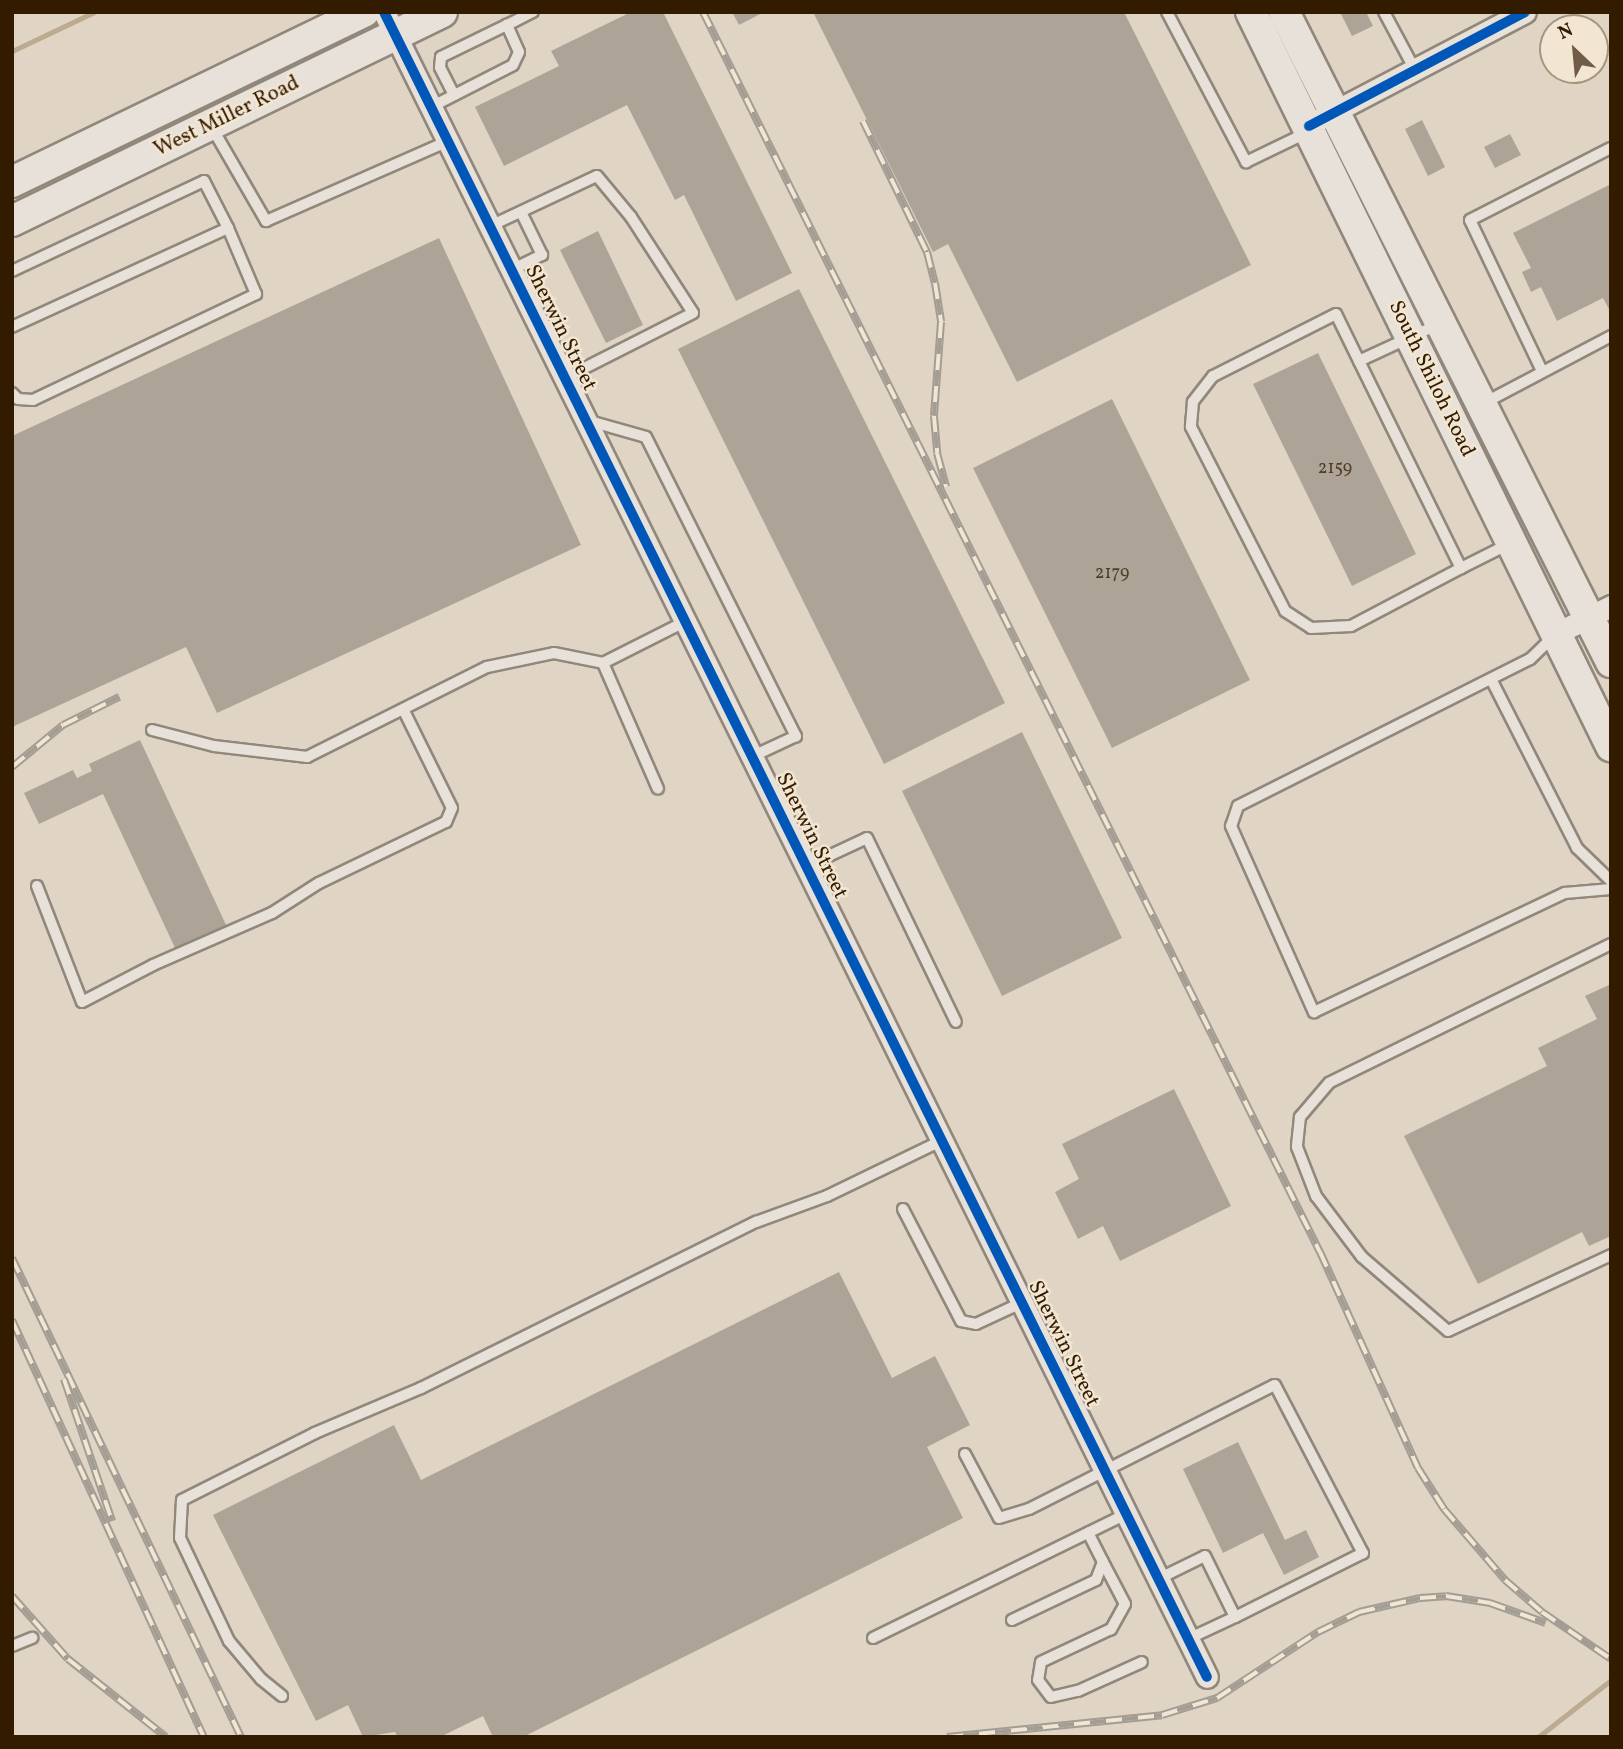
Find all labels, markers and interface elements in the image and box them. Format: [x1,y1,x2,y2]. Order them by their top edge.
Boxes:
north arrow [1539,14,1609,84]
text: N [1554,17,1578,47]
street label: West Miller Road [150,71,304,163]
street label: Sherwin Street [519,261,601,395]
street label: South Shiloh Road [1382,297,1480,461]
house number: 2159 [1318,458,1352,480]
house number: 2179 [1095,563,1129,585]
street label: Sherwin Street [770,769,852,903]
street label: Sherwin Street [1022,1277,1104,1411]

